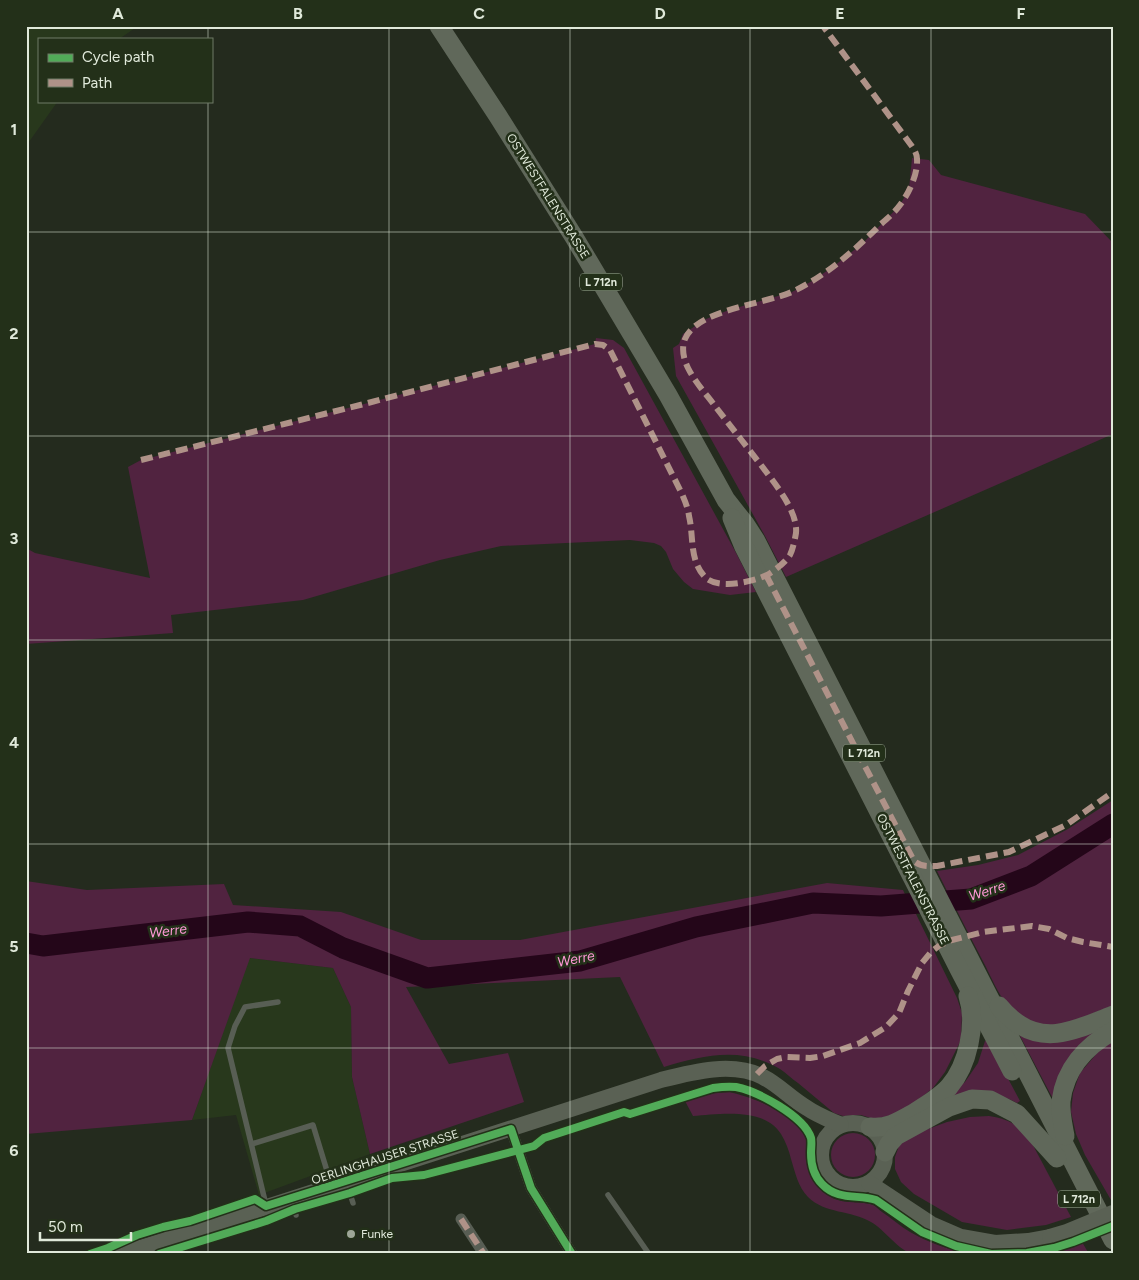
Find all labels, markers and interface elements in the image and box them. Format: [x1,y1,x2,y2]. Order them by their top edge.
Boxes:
text: A [112,4,124,23]
text: B [293,4,303,23]
text: C [473,4,485,23]
text: D [654,4,666,23]
text: E [835,4,845,23]
text: F [1017,4,1026,23]
legend [38,38,212,102]
text: Cycle path [82,48,154,66]
text: Path [82,74,112,92]
text: 1 [11,120,17,139]
street label: OSTWESTFALENSTRASSE [504,131,592,261]
road number: L 712n [580,274,622,290]
text: 2 [9,324,19,343]
text: 3 [10,529,19,548]
text: 4 [9,733,19,752]
road number: L 712n [843,744,885,761]
street label: OSTWESTFALENSTRASSE [874,811,952,947]
water label: Werre [966,877,1008,905]
water label: Werre [148,920,188,942]
text: 5 [9,937,19,956]
water label: Werre [556,947,596,971]
street label: OERLINGHAUSER STRASSE [310,1127,460,1187]
text: 6 [9,1141,19,1160]
road number: L 712n [1058,1190,1100,1208]
scale bar [40,1210,131,1242]
text: 50 m [48,1218,83,1236]
place label: Funke [361,1227,393,1241]
marker: Funke [345,1228,357,1240]

